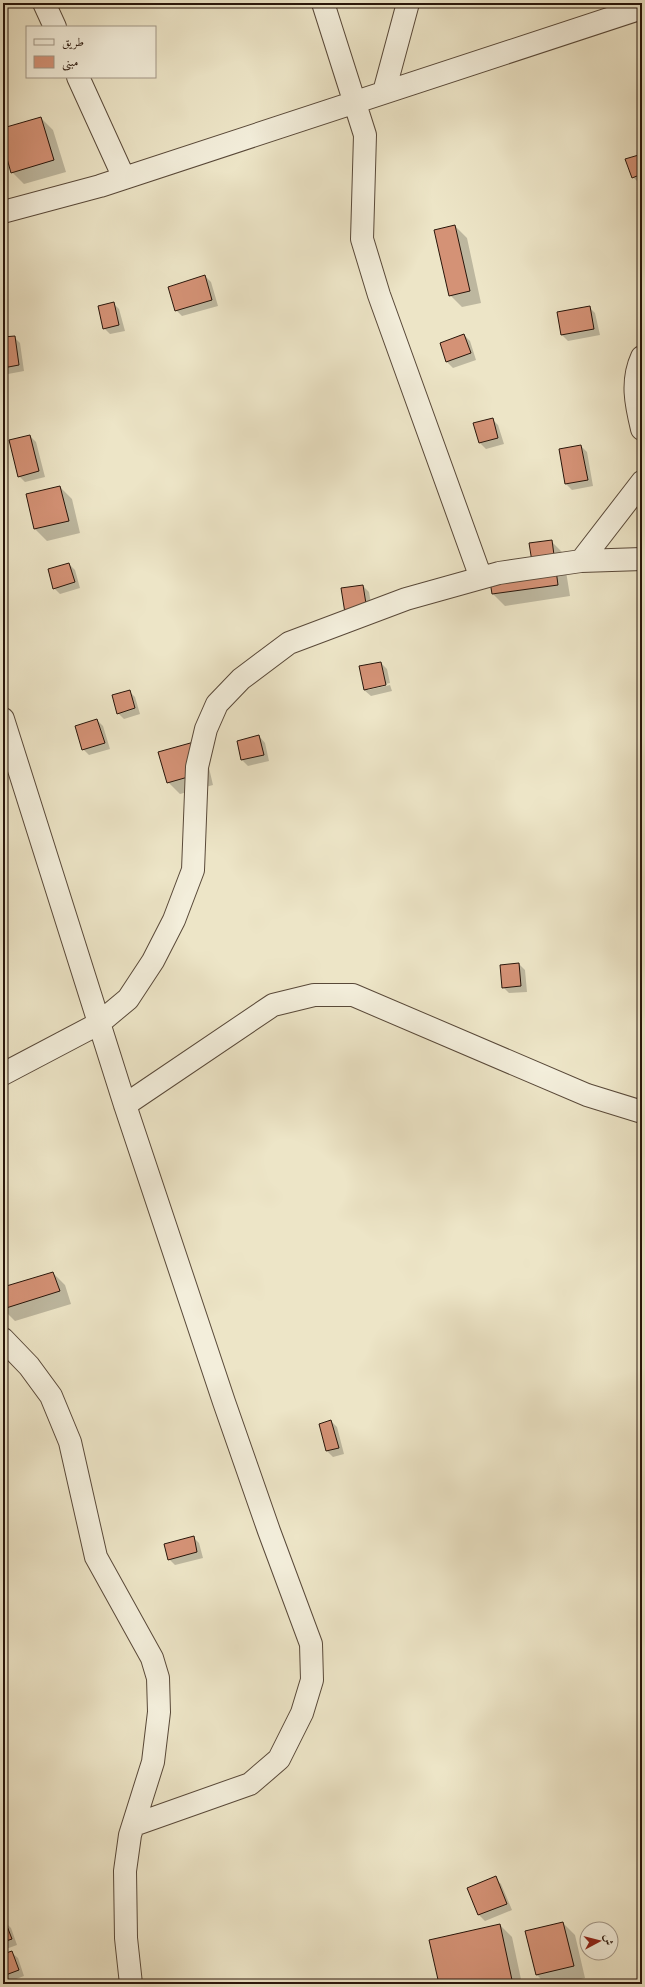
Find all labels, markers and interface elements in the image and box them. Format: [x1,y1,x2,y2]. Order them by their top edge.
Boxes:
legend [26,26,156,78]
text: طريق [62,37,84,50]
text: مبنى [62,57,78,71]
north arrow [579,1921,619,1961]
text: ش [601,1934,614,1946]

